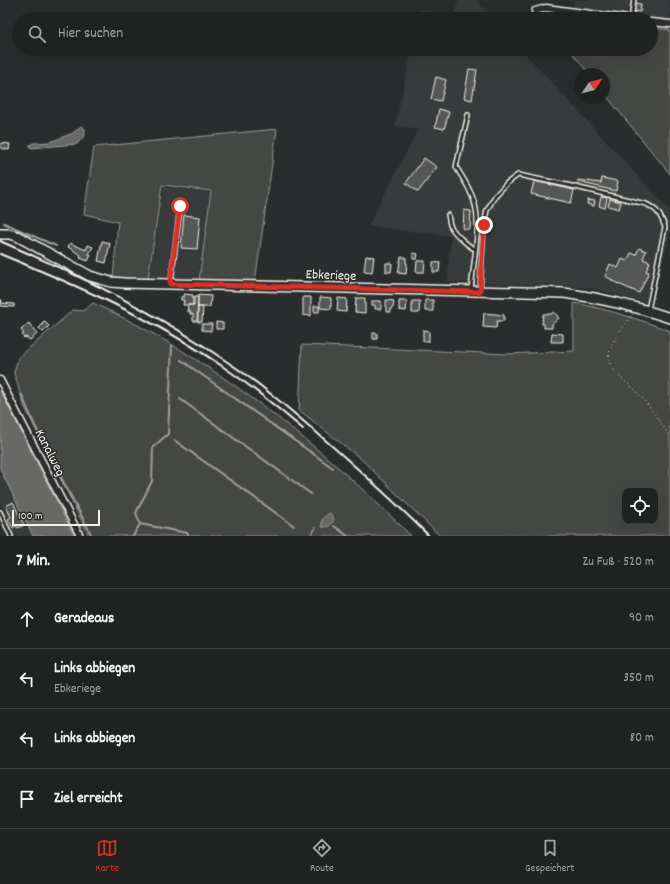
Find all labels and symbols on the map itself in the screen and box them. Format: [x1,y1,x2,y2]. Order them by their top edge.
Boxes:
north arrow [574,68,610,104]
route start [171,197,189,215]
route end [475,216,493,234]
street label: Ebkeriege [305,265,357,287]
street label: Kanalweg [29,426,70,480]
scale bar [12,508,100,527]

